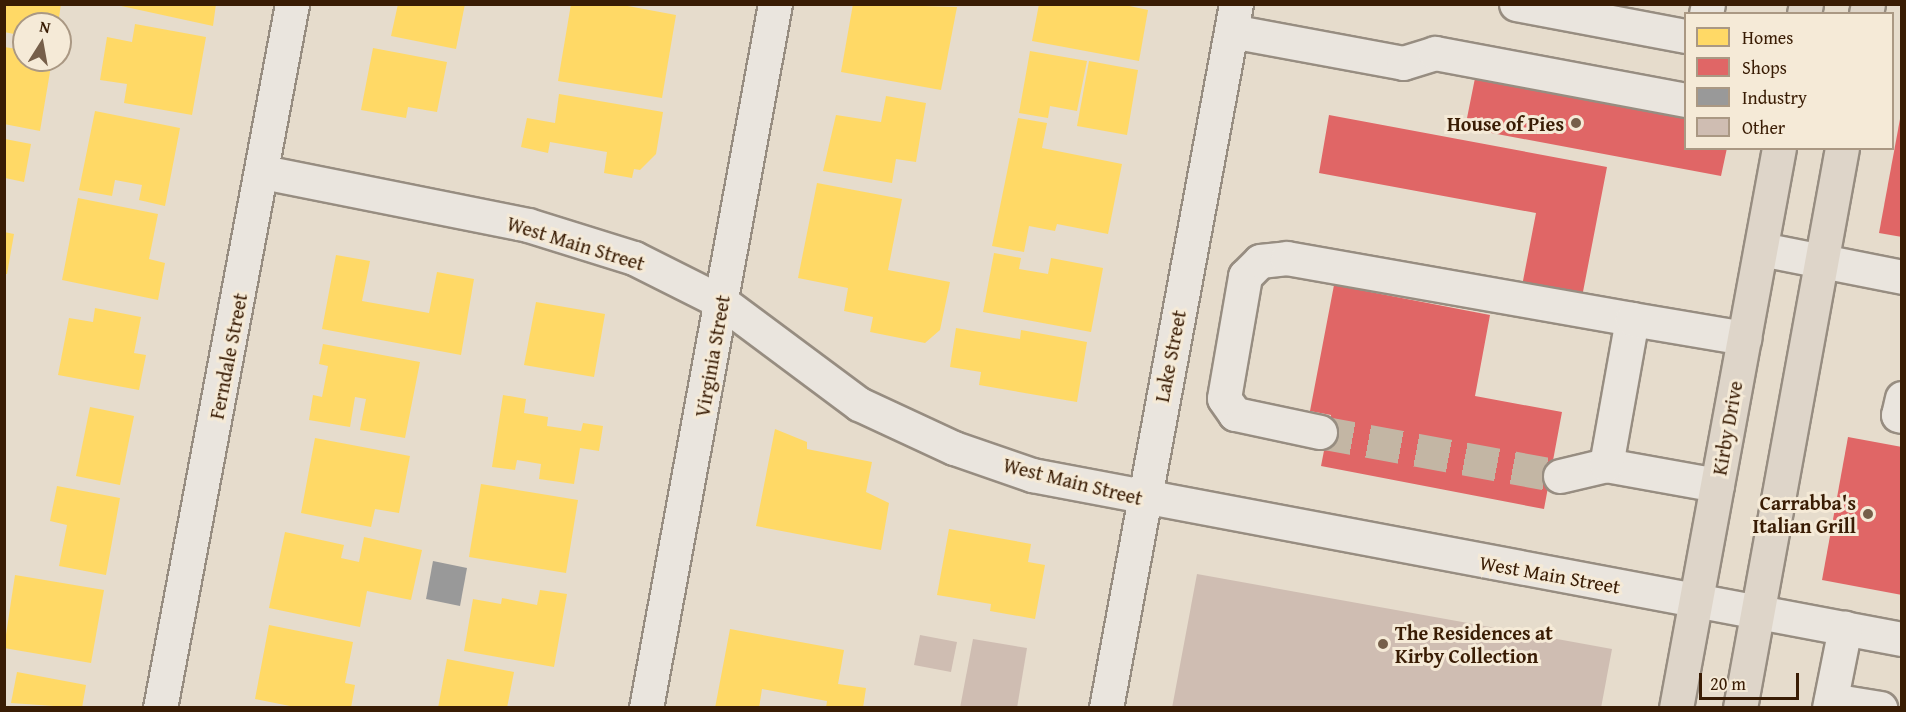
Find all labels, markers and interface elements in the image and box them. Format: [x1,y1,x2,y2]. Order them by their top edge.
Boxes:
north arrow [12,12,72,72]
legend [1684,12,1894,150]
text: N [38,13,53,39]
text: Homes [1742,24,1793,51]
text: Shops [1742,54,1787,81]
text: Industry [1742,84,1807,111]
place label: House of Pies [1447,111,1564,135]
text: Other [1742,114,1785,141]
marker: House of Pies [1569,116,1583,130]
street label: West Main Street [504,211,648,275]
street label: Ferndale Street [204,291,252,421]
street label: Virginia Street [689,293,735,419]
street label: Lake Street [1149,308,1191,404]
street label: Kirby Drive [1707,379,1747,477]
street label: West Main Street [1001,452,1145,510]
place label: Carrabba's Italian Grill [1753,490,1856,537]
marker: Carrabba's Italian Grill [1861,507,1875,521]
street label: West Main Street [1478,550,1622,598]
place label: The Residences at Kirby Collection [1395,620,1553,667]
marker: The Residences at Kirby Collection [1376,637,1390,651]
scale bar [1702,661,1802,699]
text: 20 m [1710,670,1746,697]

